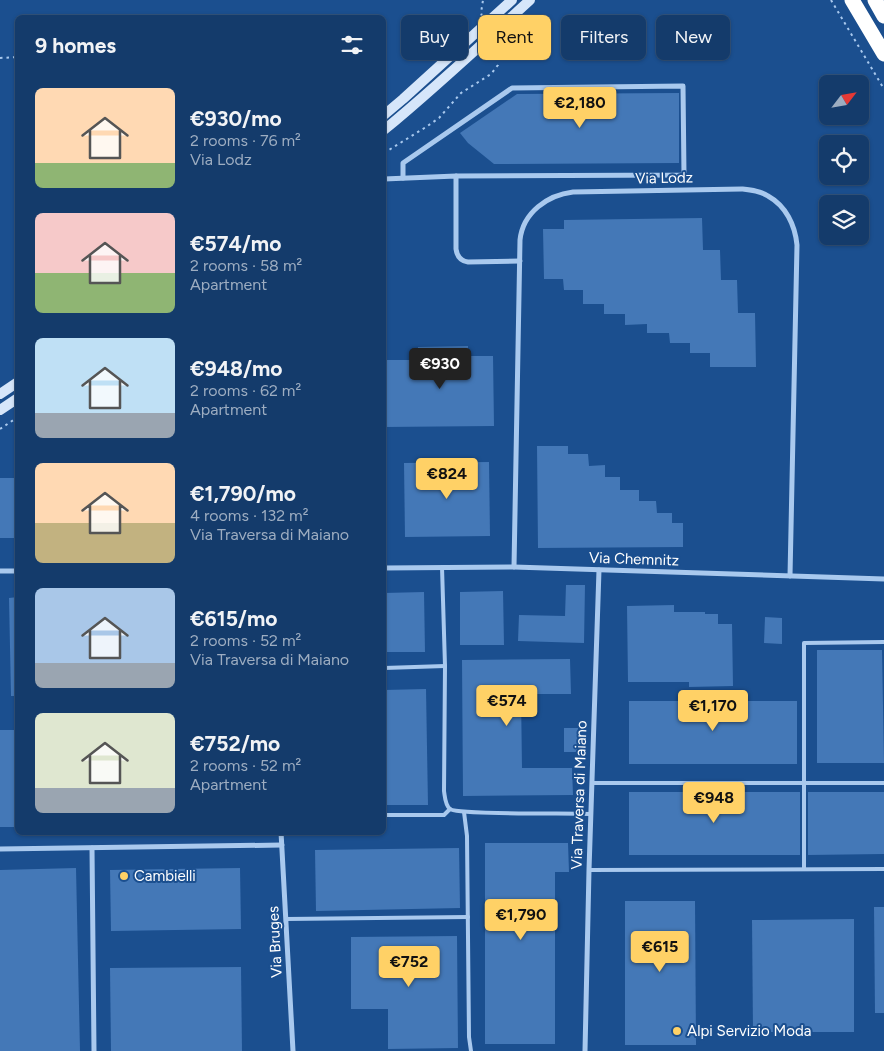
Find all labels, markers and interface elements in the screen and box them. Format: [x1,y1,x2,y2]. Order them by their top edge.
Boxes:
chip: Buy [401,15,468,60]
chip: Rent [478,15,551,60]
chip: Filters [561,15,646,60]
chip: New [656,15,730,60]
icon: filters [338,31,366,59]
text: 9 homes [35,33,116,58]
north arrow [819,75,869,125]
map controls [819,75,869,245]
pin: €2,180 [539,86,621,129]
text: €2,180 [554,93,606,112]
text: €930/mo [190,106,282,131]
icon: home [75,108,135,168]
text: 2 rooms · 76 m² [190,131,301,150]
button: locate [819,135,869,185]
text: Via Lodz [190,150,252,169]
street label: Via Lodz [635,168,693,188]
button: layers [819,195,869,245]
text: €574/mo [190,231,281,256]
icon: home [75,233,135,293]
text: 2 rooms · 58 m² [190,256,302,275]
text: Apartment [190,275,267,294]
pin: €930 [410,348,470,390]
text: €930 [420,354,460,373]
text: €948/mo [190,356,283,381]
icon: home [75,358,135,418]
text: 2 rooms · 62 m² [190,381,301,400]
text: Apartment [190,400,267,419]
pin: €824 [417,458,477,500]
text: €824 [427,464,467,483]
text: €1,790/mo [190,481,296,506]
icon: home [75,483,135,543]
text: 4 rooms · 132 m² [190,506,309,525]
text: Via Traversa di Maiano [190,525,349,544]
street label: Via Chemnitz [589,548,679,570]
text: €615/mo [190,606,277,631]
icon: home [75,608,135,668]
text: 2 rooms · 52 m² [190,631,301,650]
text: Via Traversa di Maiano [190,650,349,669]
pin: €574 [477,684,537,727]
pin: €1,170 [672,690,754,732]
text: €574 [487,691,527,710]
text: €1,170 [689,696,737,715]
street label: Via Traversa di Maiano [567,720,591,870]
text: €752/mo [190,731,280,756]
icon: home [75,733,135,793]
text: 2 rooms · 52 m² [190,756,301,775]
text: Apartment [190,775,267,794]
pin: €948 [684,782,744,824]
text: €948 [694,788,734,807]
place label: Cambielli [134,867,196,885]
marker: Cambielli [118,870,130,882]
pin: €1,790 [480,898,562,941]
text: €1,790 [496,905,546,924]
street label: Via Bruges [264,906,286,978]
pin: €615 [630,930,690,973]
text: €615 [642,937,678,956]
pin: €752 [379,946,439,988]
text: €752 [390,952,428,971]
place label: Alpi Servizio Moda [687,1022,811,1040]
marker: Alpi Servizio Moda [671,1025,683,1037]

